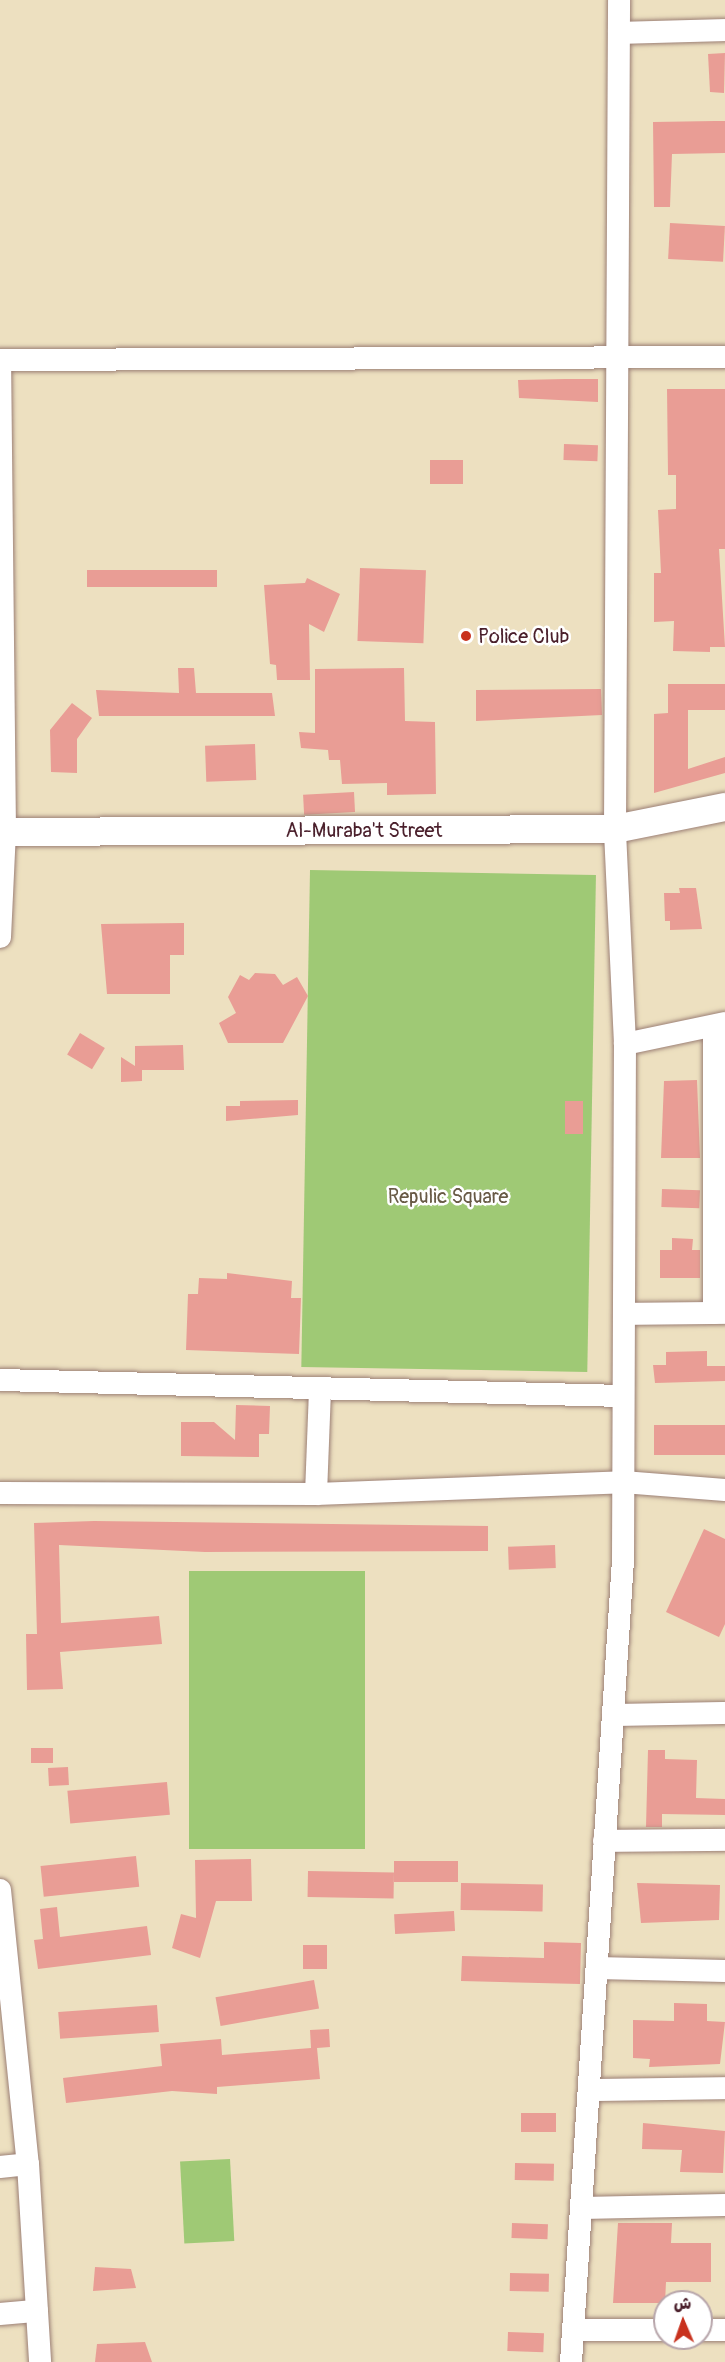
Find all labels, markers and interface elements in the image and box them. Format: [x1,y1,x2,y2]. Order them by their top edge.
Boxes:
place label: Police Club [478,624,569,648]
marker: Police Club [459,629,473,643]
street label: Al-Muraba't Street [286,818,442,842]
park label: Repulic Square [388,1184,508,1208]
north arrow [653,2290,713,2350]
text: ش [673,2294,692,2314]

